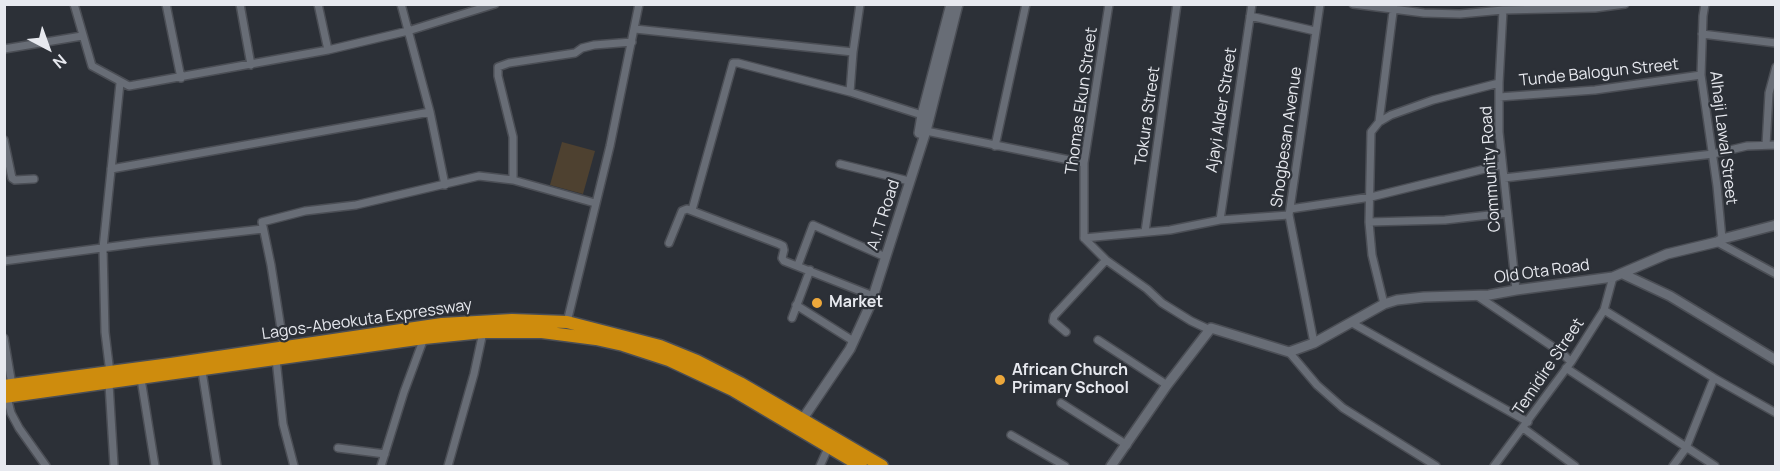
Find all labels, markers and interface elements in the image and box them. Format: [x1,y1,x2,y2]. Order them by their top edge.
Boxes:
north arrow [18,18,78,78]
street label: Thomas Ekun Street [1062,26,1102,176]
street label: Ajayi Alder Street [1203,46,1241,174]
text: N [48,50,71,74]
street label: Tunde Balogun Street [1518,55,1680,91]
street label: Tokura Street [1132,65,1164,167]
street label: Shogbesan Avenue [1268,65,1306,209]
street label: Alhaji Lawal Street [1705,70,1741,206]
street label: Community Road [1477,105,1505,233]
street label: A.I.T Road [864,177,904,253]
street label: Old Ota Road [1493,256,1591,288]
place label: Market [829,293,883,313]
street label: Lagos-Abeokuta Expressway [261,296,473,344]
marker: Market [810,296,824,310]
street label: Temidire Street [1509,315,1589,419]
place label: African Church Primary School [1012,361,1129,399]
marker: African Church Primary School [993,373,1007,387]

